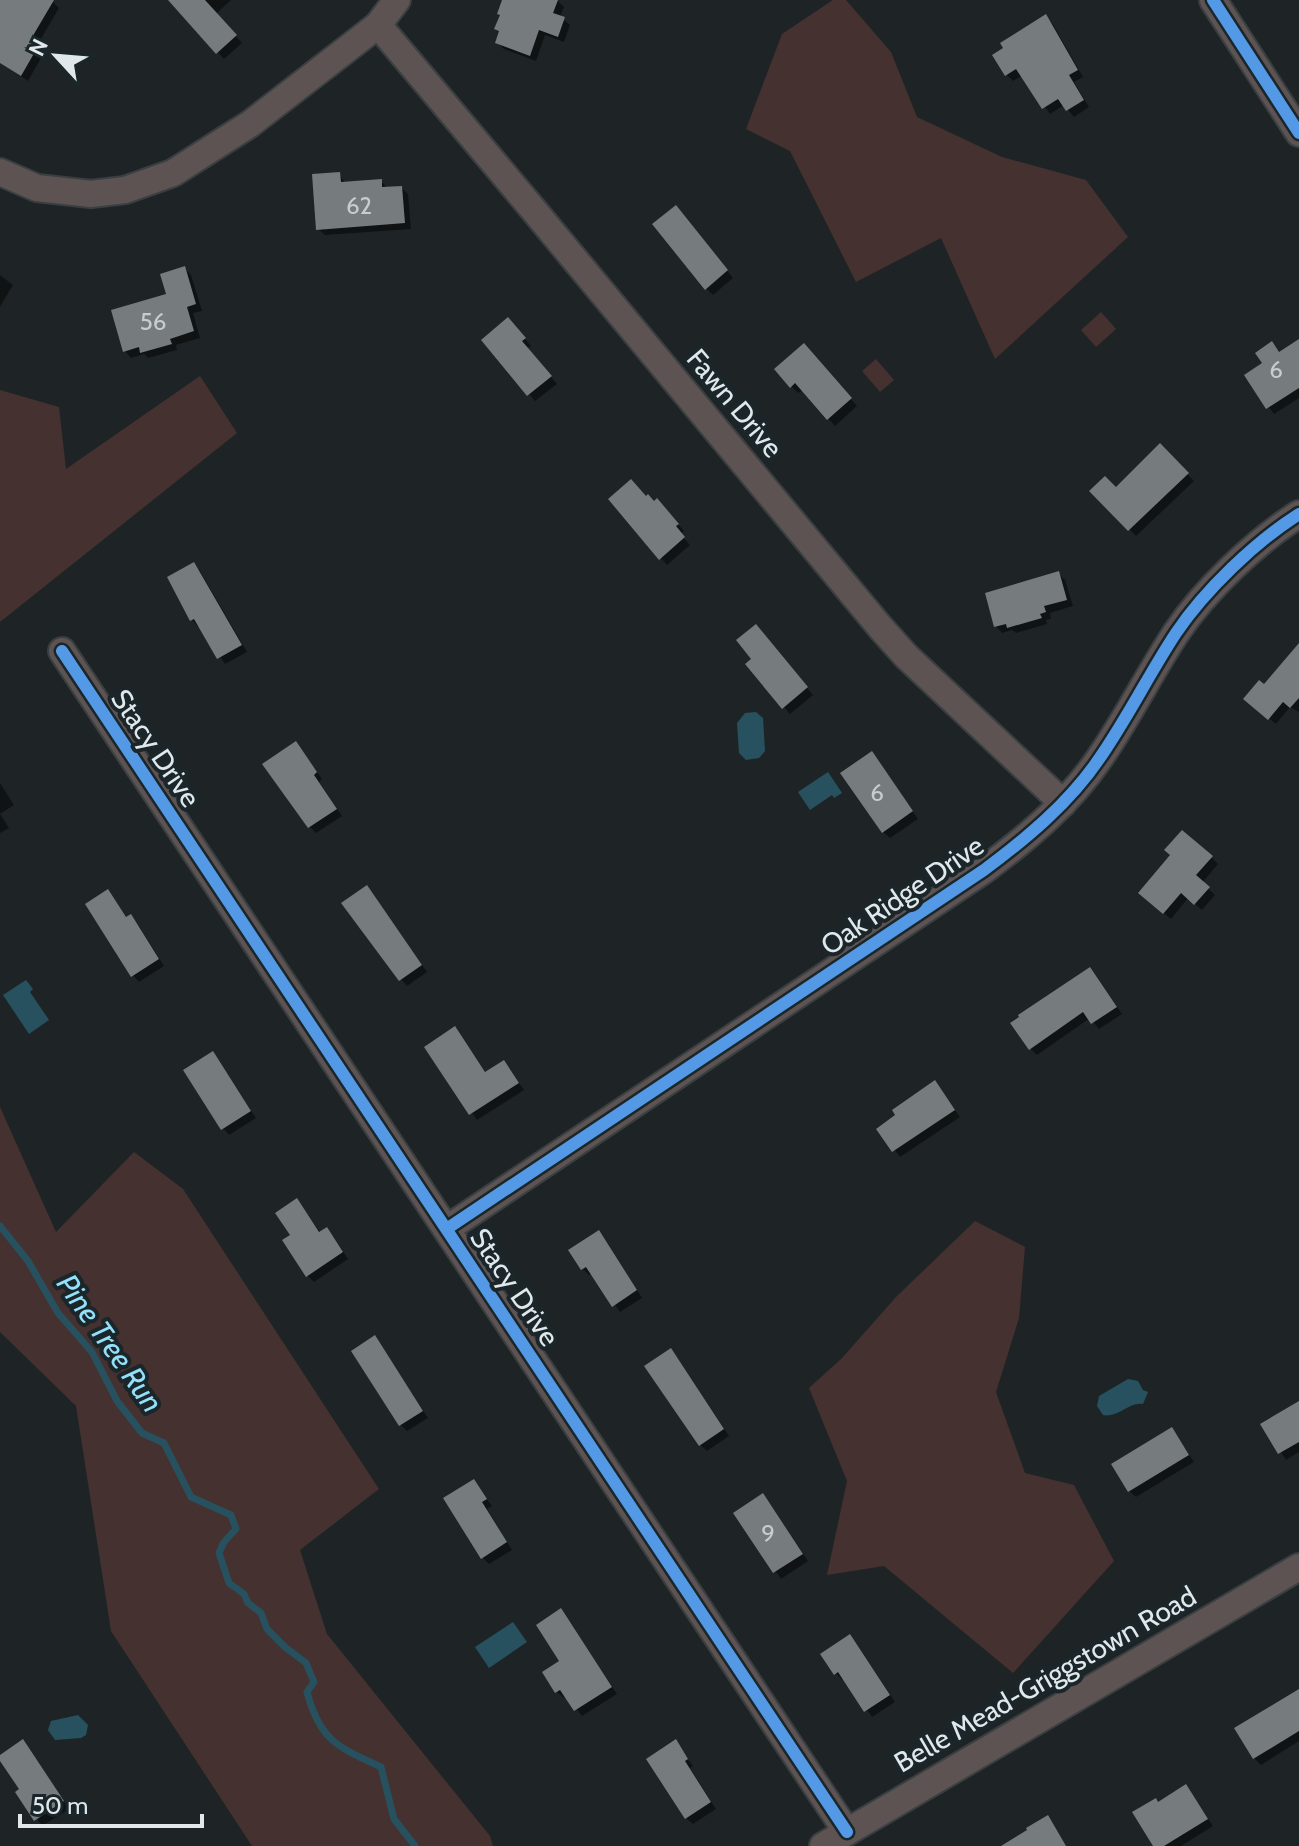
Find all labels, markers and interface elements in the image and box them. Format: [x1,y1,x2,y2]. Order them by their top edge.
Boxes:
north arrow [16,16,96,96]
text: N [23,35,54,60]
house number: 62 [346,191,372,220]
house number: 56 [140,307,166,336]
street label: Fawn Drive [680,342,790,464]
house number: 6 [1269,355,1283,384]
street label: Stacy Drive [104,683,208,813]
house number: 6 [870,778,884,807]
street label: Oak Ridge Drive [814,828,990,962]
street label: Stacy Drive [463,1222,567,1352]
water label: Pine Tree Run [49,1267,171,1419]
house number: 9 [761,1519,775,1548]
street label: Belle Mead-Griggstown Road [888,1579,1202,1779]
scale bar [20,1778,202,1828]
text: 50 m [32,1791,88,1820]

